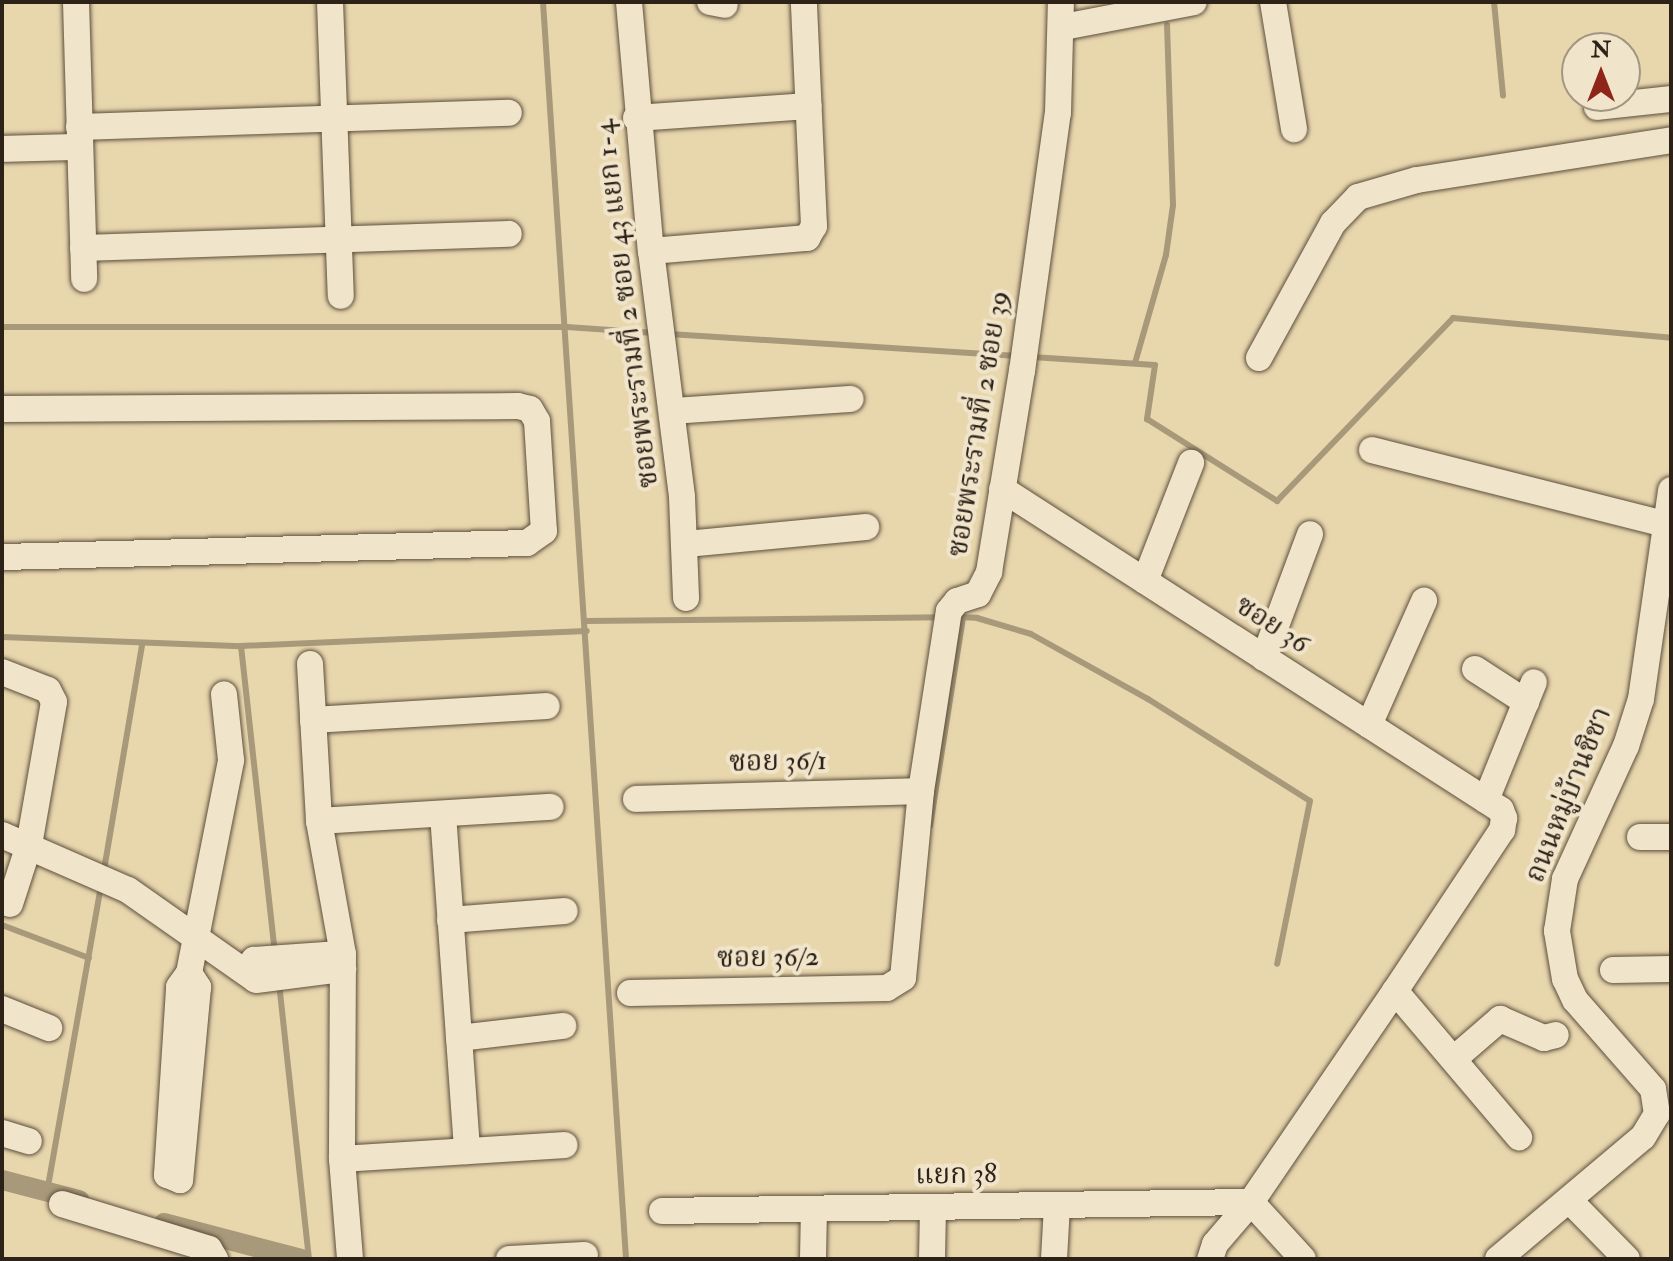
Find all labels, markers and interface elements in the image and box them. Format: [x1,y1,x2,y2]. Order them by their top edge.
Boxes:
north arrow [1561,32,1641,112]
text: N [1591,36,1611,64]
street label: ซอยพระรามที่ 2 ซอย 43 แยก 1-4 [588,118,666,490]
street label: ซอยพระรามที่ 2 ซอย 39 [941,289,1017,559]
street label: ซอย 36 [1229,589,1315,661]
street label: ถนนหมู่บ้านชิชา [1519,703,1619,887]
street label: ซอย 36/1 [729,744,827,780]
street label: ซอย 36/2 [717,940,819,976]
street label: แยก 38 [915,1157,997,1193]

